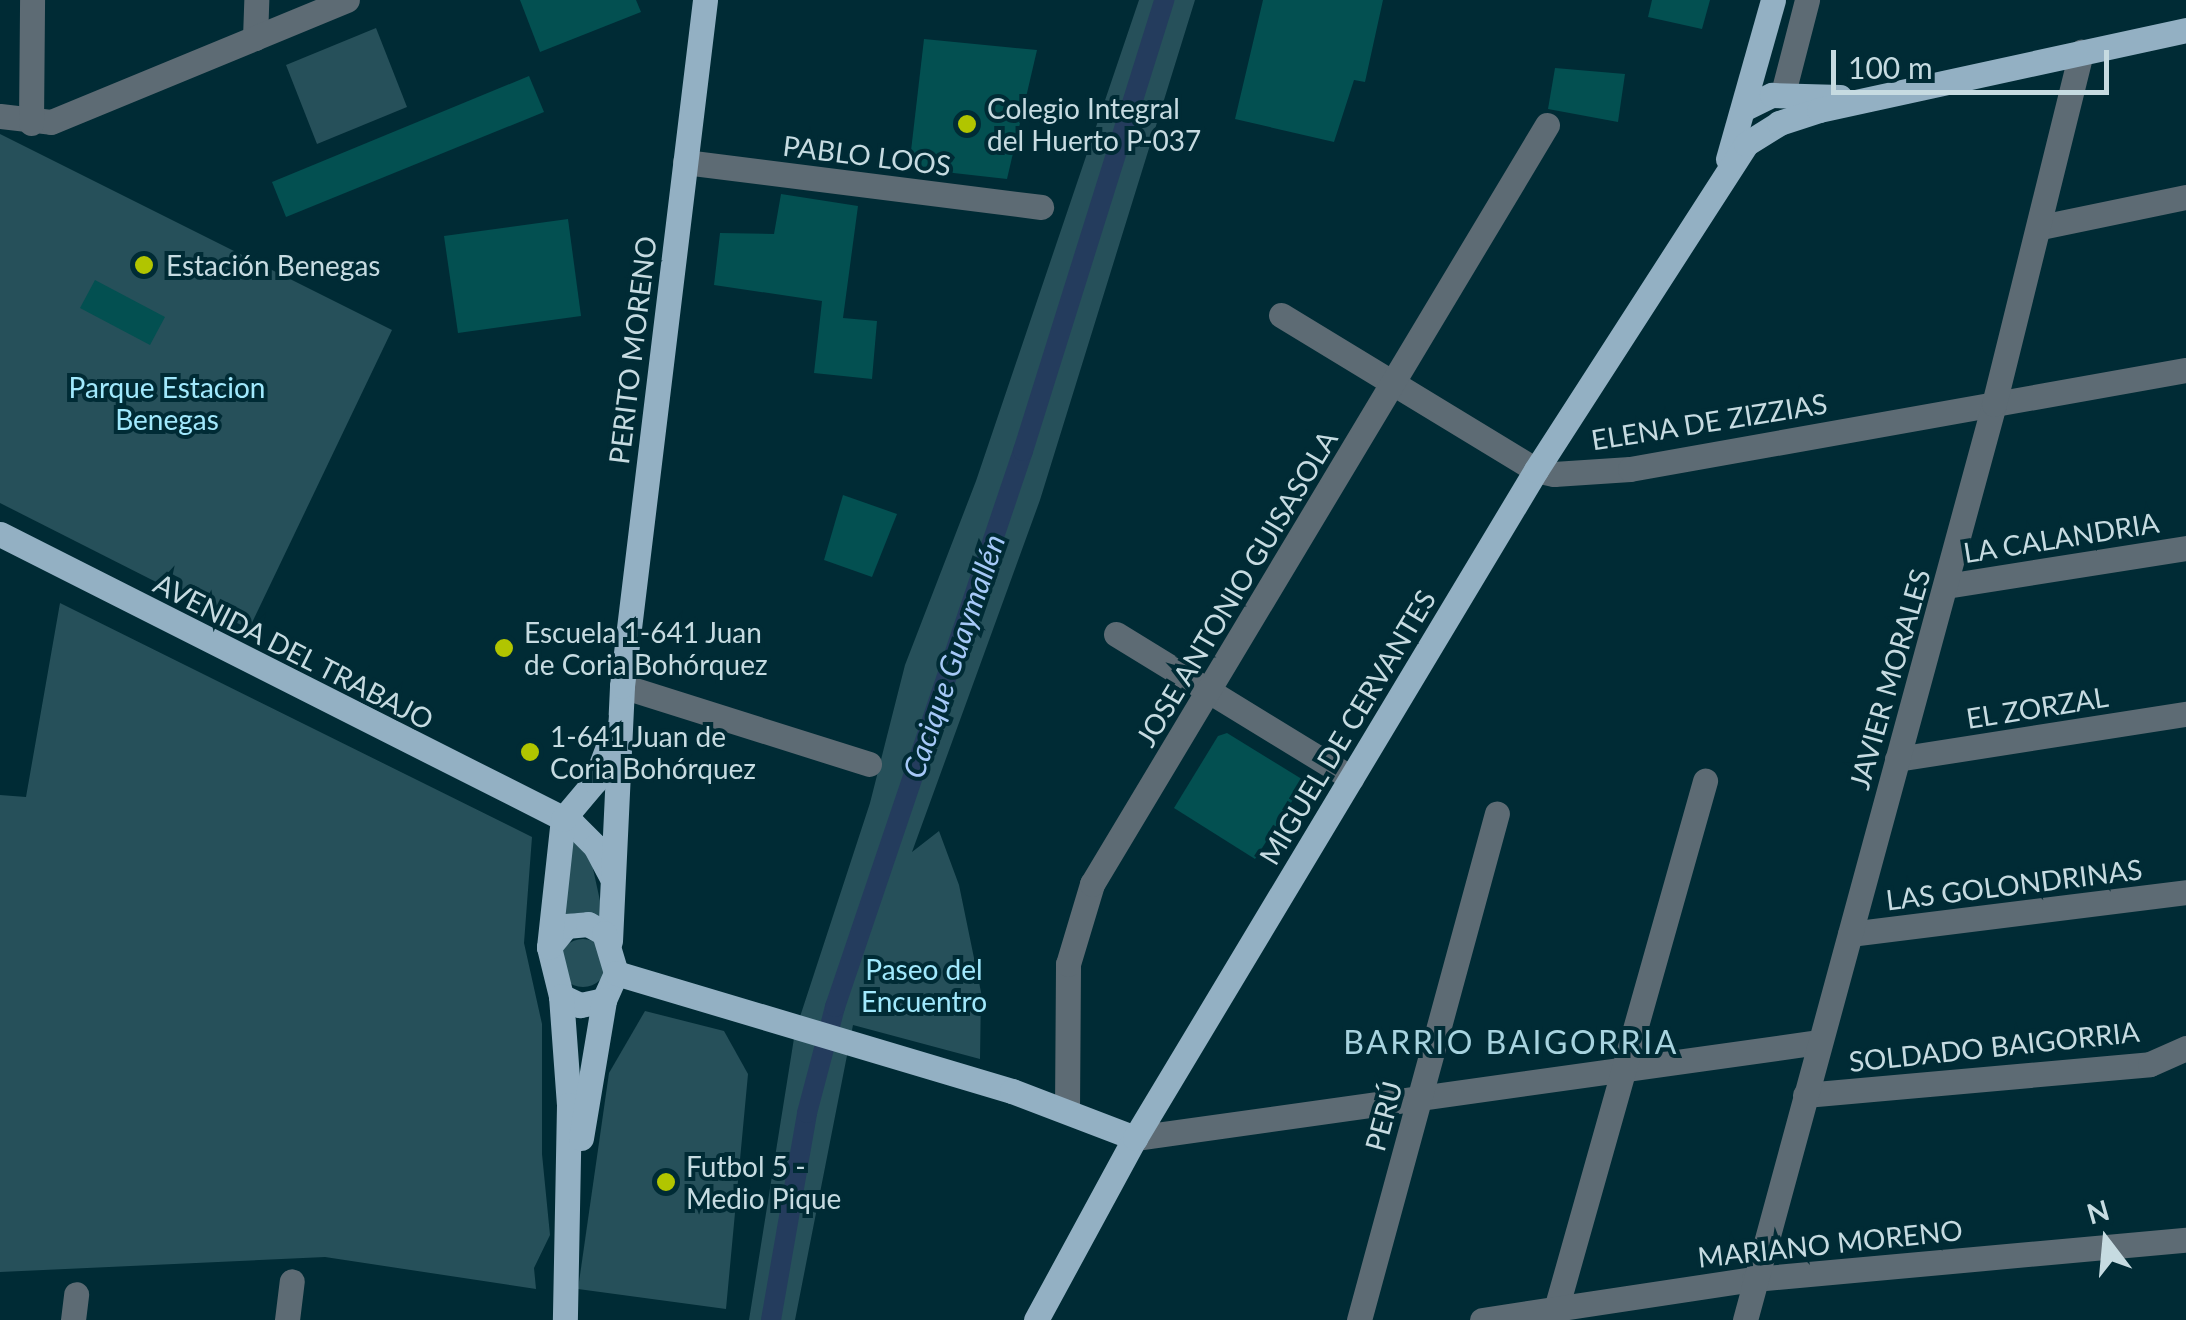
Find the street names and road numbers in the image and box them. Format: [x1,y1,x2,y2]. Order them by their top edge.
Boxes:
street label: PABLO LOOS [781,128,953,182]
street label: PERITO MORENO [601,234,663,466]
street label: ELENA DE ZIZZIAS [1588,386,1830,456]
street label: JOSE ANTONIO GUISASOLA [1128,424,1344,752]
street label: LA CALANDRIA [1960,505,2162,569]
street label: AVENIDA DEL TRABAJO [147,565,441,737]
street label: JAVIER MORALES [1842,565,1936,793]
street label: MIGUEL DE CERVANTES [1252,583,1442,871]
street label: EL ZORZAL [1963,679,2111,735]
street label: LAS GOLONDRINAS [1884,852,2144,916]
street label: SOLDADO BAIGORRIA [1847,1014,2141,1078]
street label: PERÚ [1358,1077,1408,1155]
street label: MARIANO MORENO [1696,1212,1964,1274]

